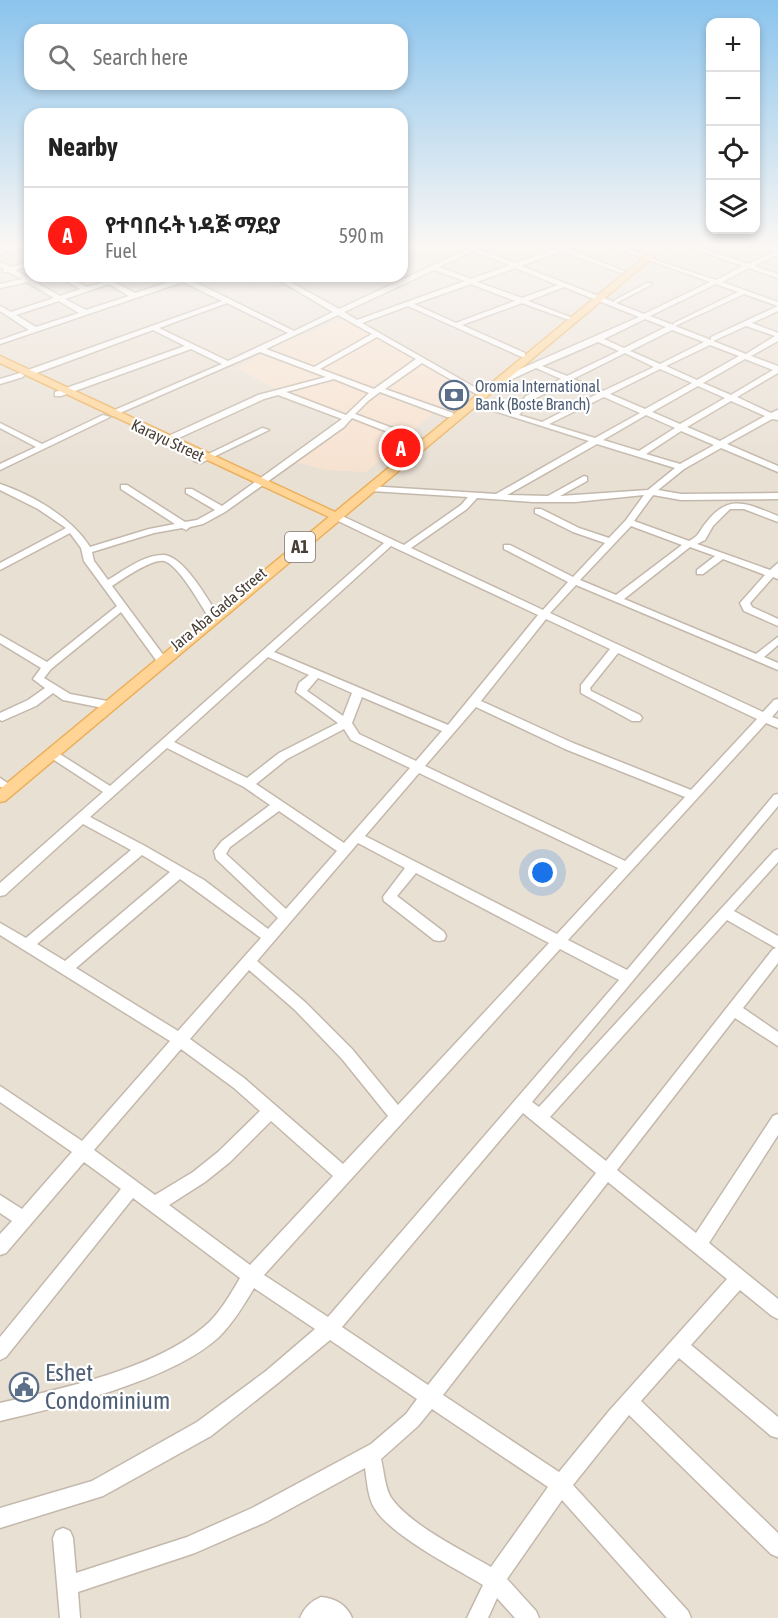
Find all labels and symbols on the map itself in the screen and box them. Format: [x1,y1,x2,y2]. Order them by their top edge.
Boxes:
place label: Oromia International Bank (Boste Branch) [475,377,601,414]
bank icon: Oromia International Bank (Boste Branch) [438,379,470,411]
street label: Karayu Street [128,415,208,466]
pin: A [382,426,420,470]
road number: A1 [285,532,315,562]
street label: Jara Aba Gada Street [166,563,270,654]
your location [528,858,557,887]
place label: Eshet Condominium [45,1359,170,1414]
public building icon: Eshet Condominium [8,1371,40,1403]

